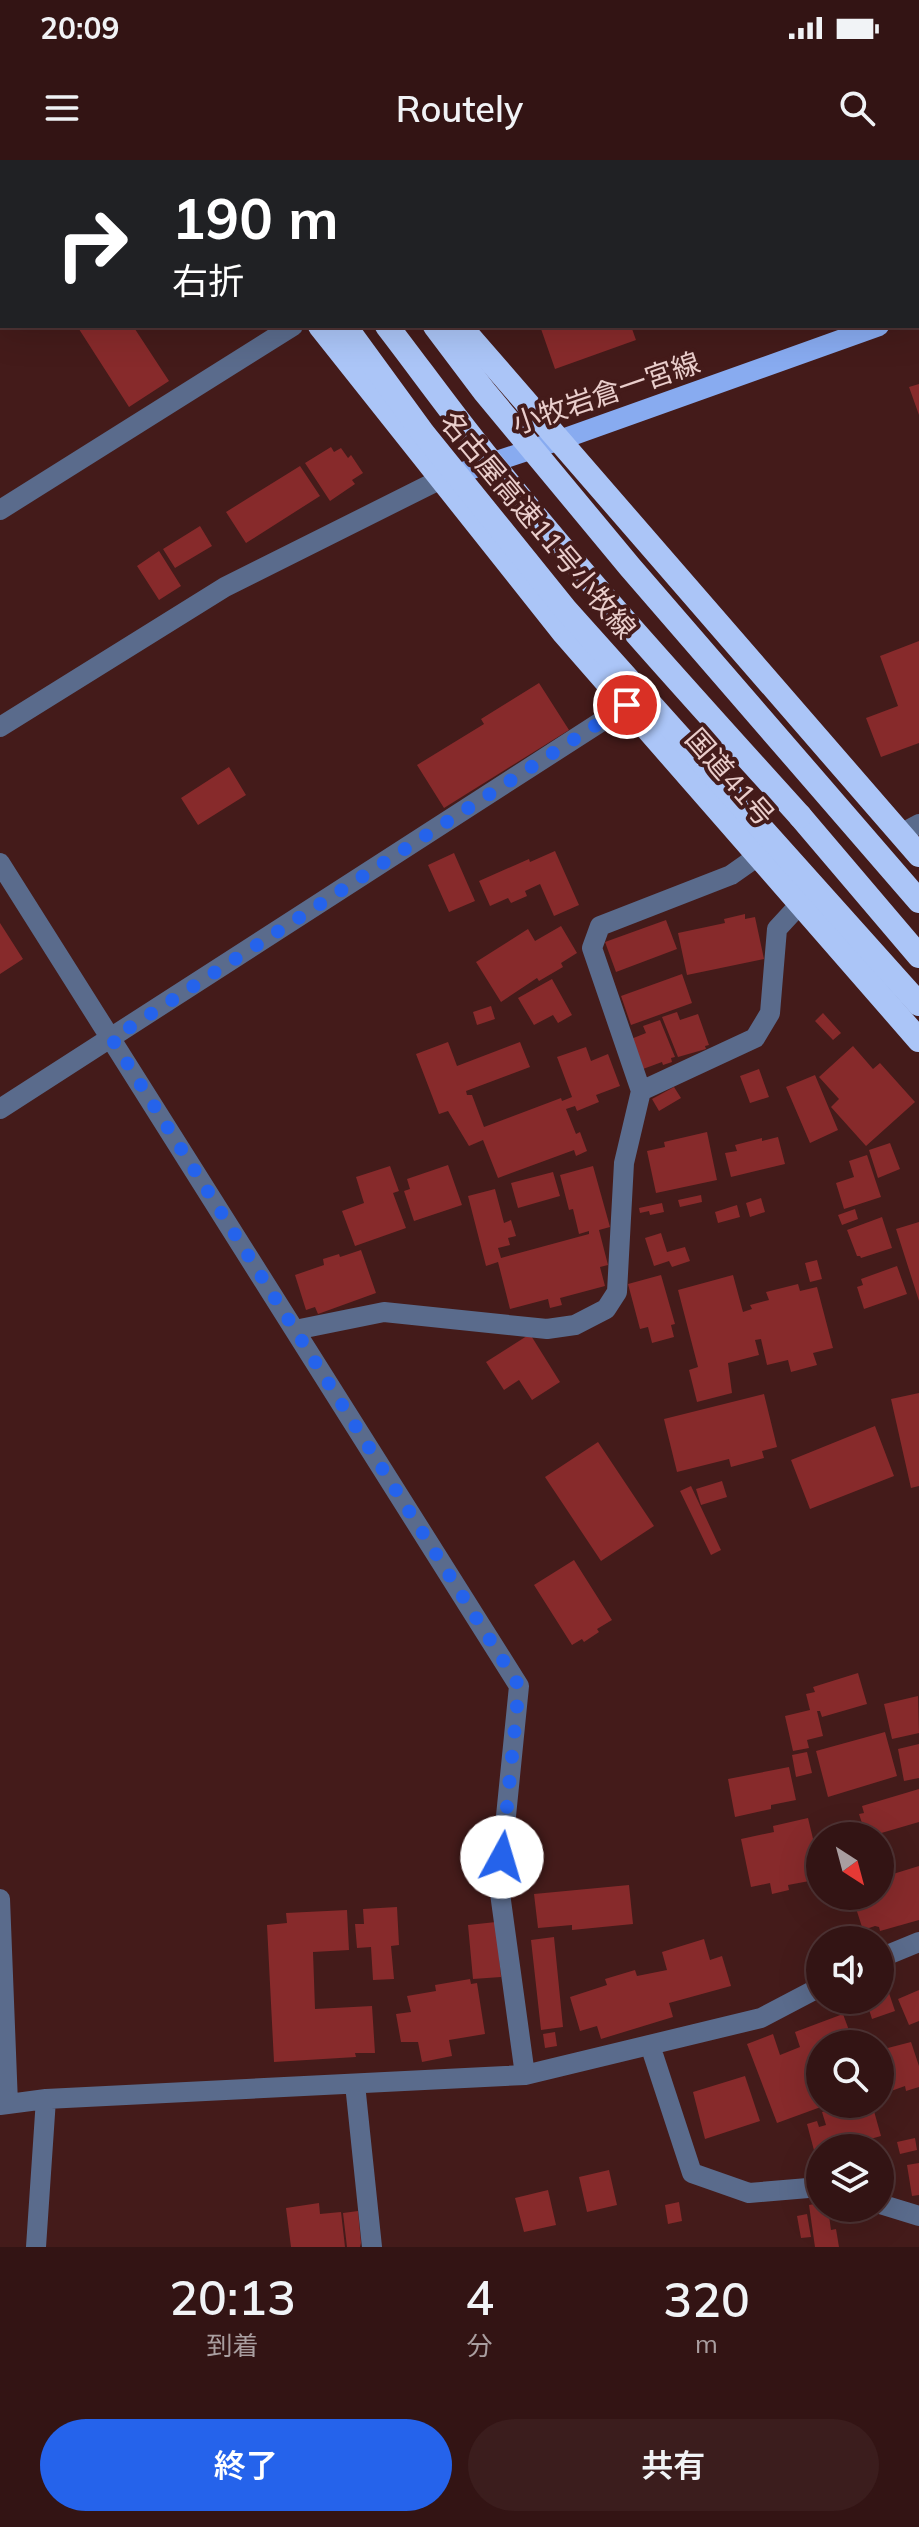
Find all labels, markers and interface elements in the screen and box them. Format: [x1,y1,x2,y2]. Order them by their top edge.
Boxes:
text: 20:09 [40,9,119,47]
icon: menu [40,86,84,130]
text: Routely [396,86,523,131]
icon: search [835,86,879,130]
text: 190 m [172,183,339,253]
icon: right [40,192,144,296]
text: 右折 [172,258,244,303]
street label: 小牧岩倉一宮線 [507,344,704,441]
street label: 名古屋高速11号小牧線 [433,404,644,645]
pin [593,671,661,739]
icon: arrive [605,683,649,727]
street label: 国道41号 [679,721,782,833]
position arrow [460,1815,544,1899]
north arrow [806,1822,894,1910]
map controls [806,1822,894,2222]
button: sound [806,1926,894,2014]
button: search [806,2030,894,2118]
button: layers [806,2134,894,2222]
text: 20:13 [169,2267,296,2327]
text: 4 [465,2267,494,2327]
text: 320 [663,2269,750,2329]
text: m [695,2327,718,2360]
text: 到着 [207,2329,259,2362]
text: 分 [467,2329,493,2362]
button: 終了 [40,2419,452,2511]
button: 共有 [468,2419,879,2511]

